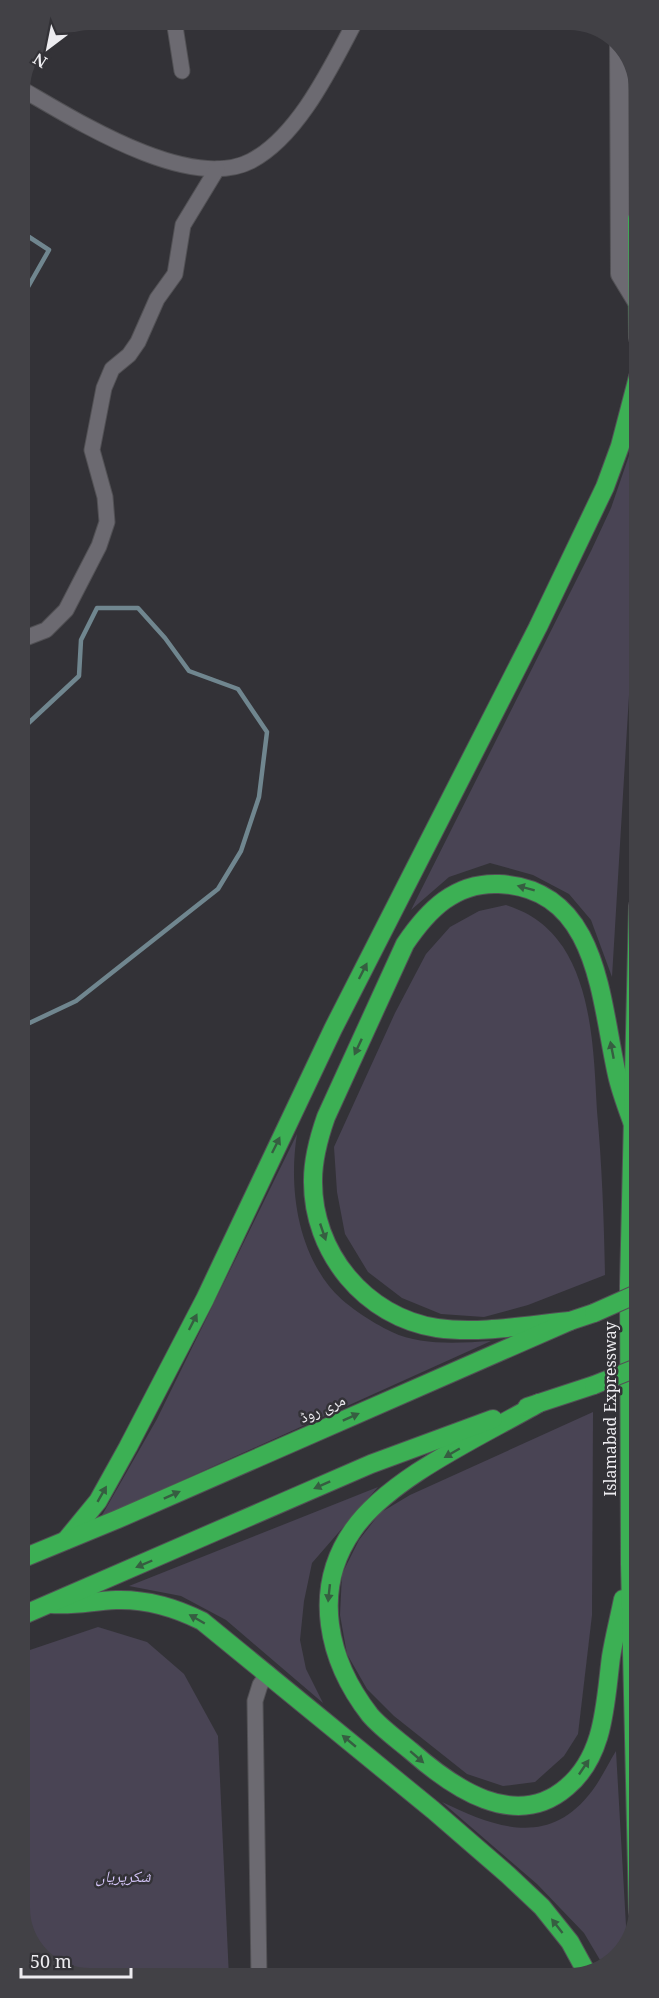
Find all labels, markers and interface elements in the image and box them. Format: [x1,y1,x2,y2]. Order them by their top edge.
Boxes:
north arrow [18,18,78,78]
text: N [29,48,51,73]
one-way arrow [517,883,535,892]
one-way arrow [358,962,367,979]
one-way arrow [353,1038,362,1055]
one-way arrow [607,1041,617,1059]
one-way arrow [271,1137,281,1154]
one-way arrow [318,1223,328,1241]
one-way arrow [188,1313,198,1330]
street label: Islamabad Expressway [599,1320,621,1497]
street label: مری روڈ [296,1388,348,1428]
one-way arrow [342,1412,360,1422]
one-way arrow [443,1448,460,1458]
one-way arrow [313,1480,331,1490]
one-way arrow [97,1485,107,1502]
one-way arrow [164,1491,181,1500]
one-way arrow [135,1559,152,1568]
one-way arrow [324,1584,334,1603]
one-way arrow [188,1614,205,1624]
one-way arrow [342,1735,357,1748]
one-way arrow [409,1750,424,1763]
one-way arrow [578,1759,589,1775]
park label: شکرپریاں [95,1865,152,1887]
one-way arrow [551,1918,564,1934]
scale bar [21,1941,130,1979]
text: 50 m [30,1949,72,1973]

